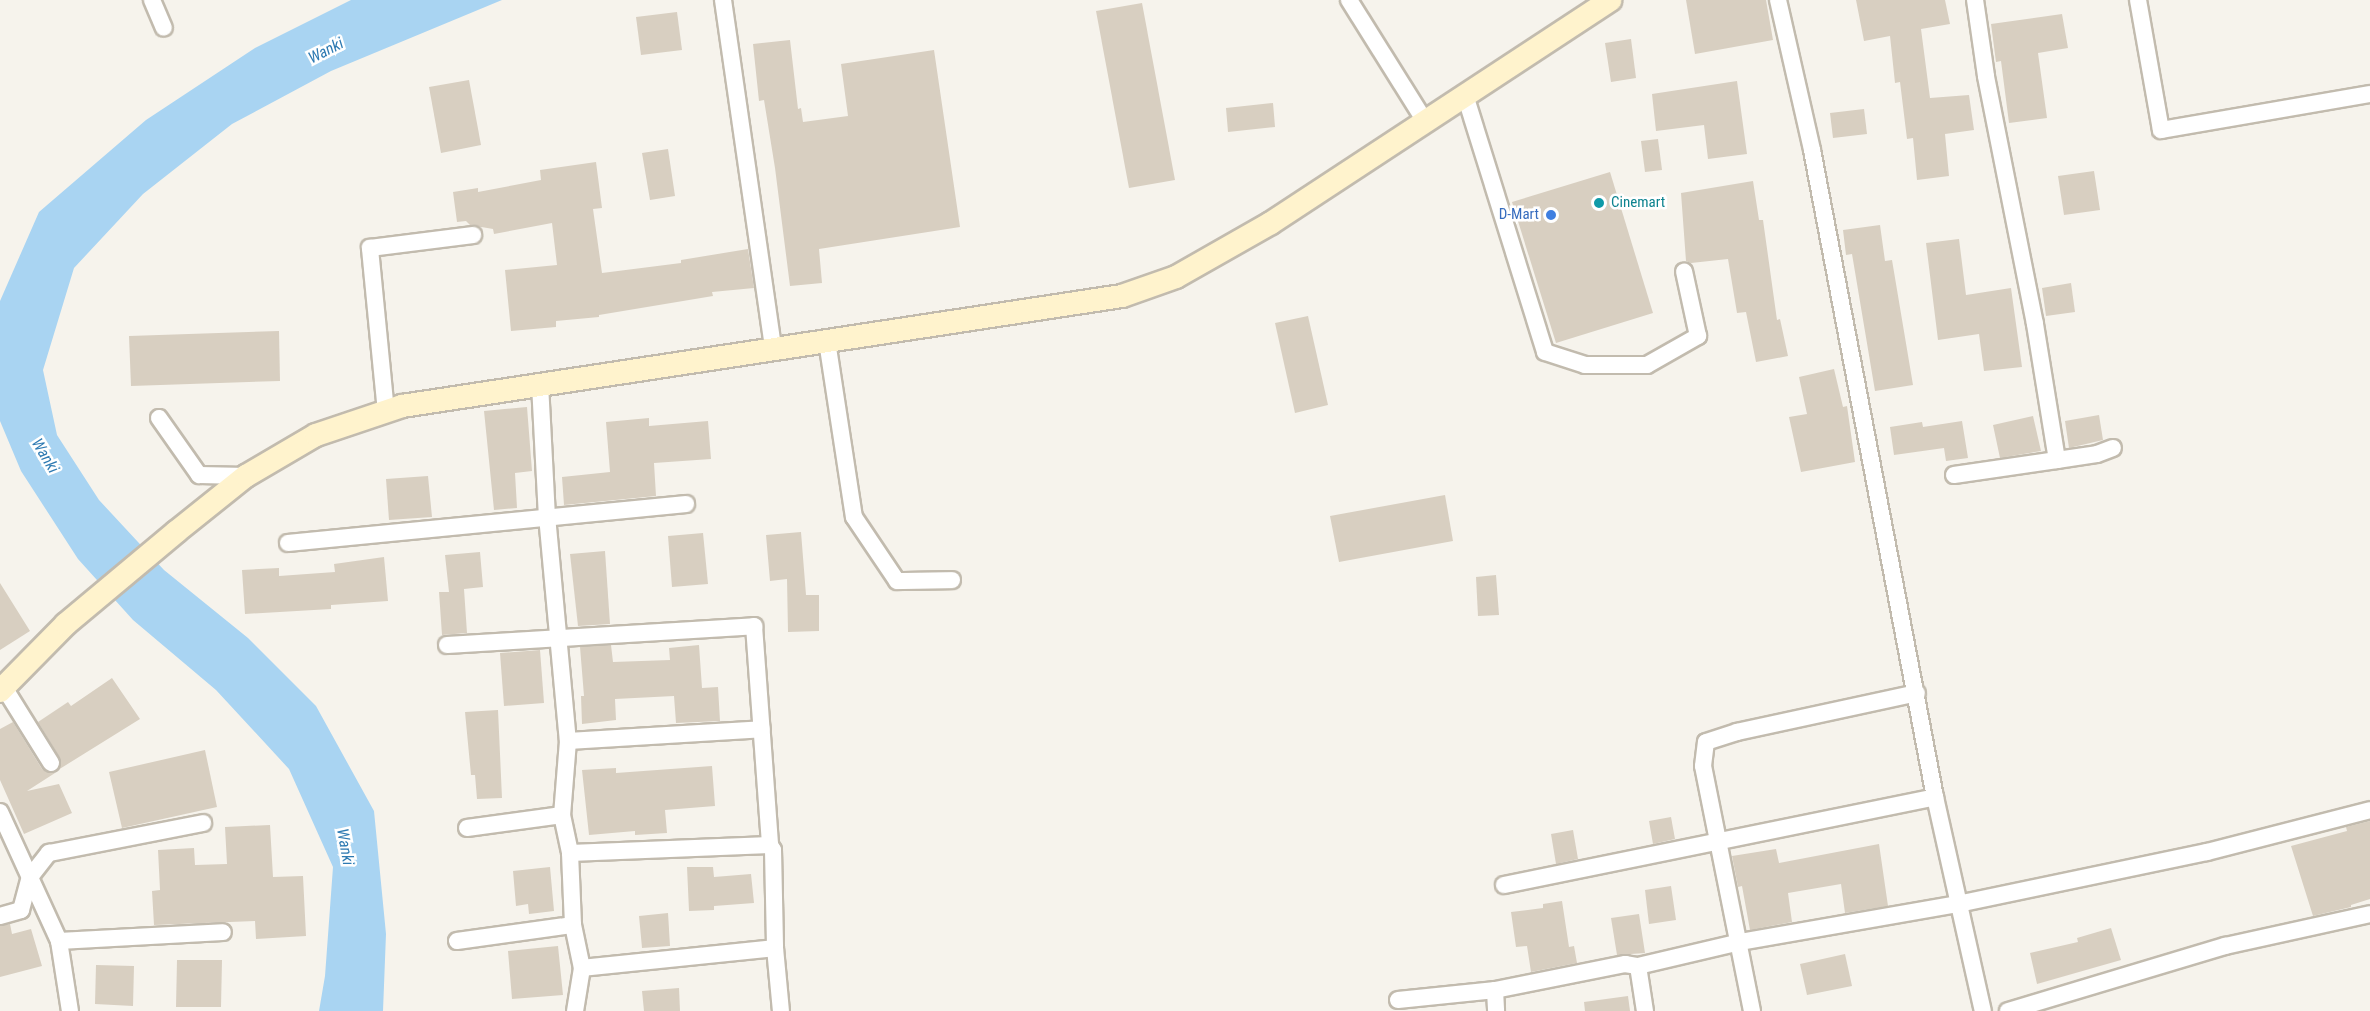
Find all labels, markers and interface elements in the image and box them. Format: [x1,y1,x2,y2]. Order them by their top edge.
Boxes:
water label: Wanki [305,34,347,68]
place label: Cinemart [1611,194,1665,212]
marker: Cinemart [1592,196,1606,210]
place label: D-Mart [1499,206,1539,224]
marker: D-Mart [1544,208,1558,222]
water label: Wanki [27,435,63,477]
water label: Wanki [332,827,358,867]

